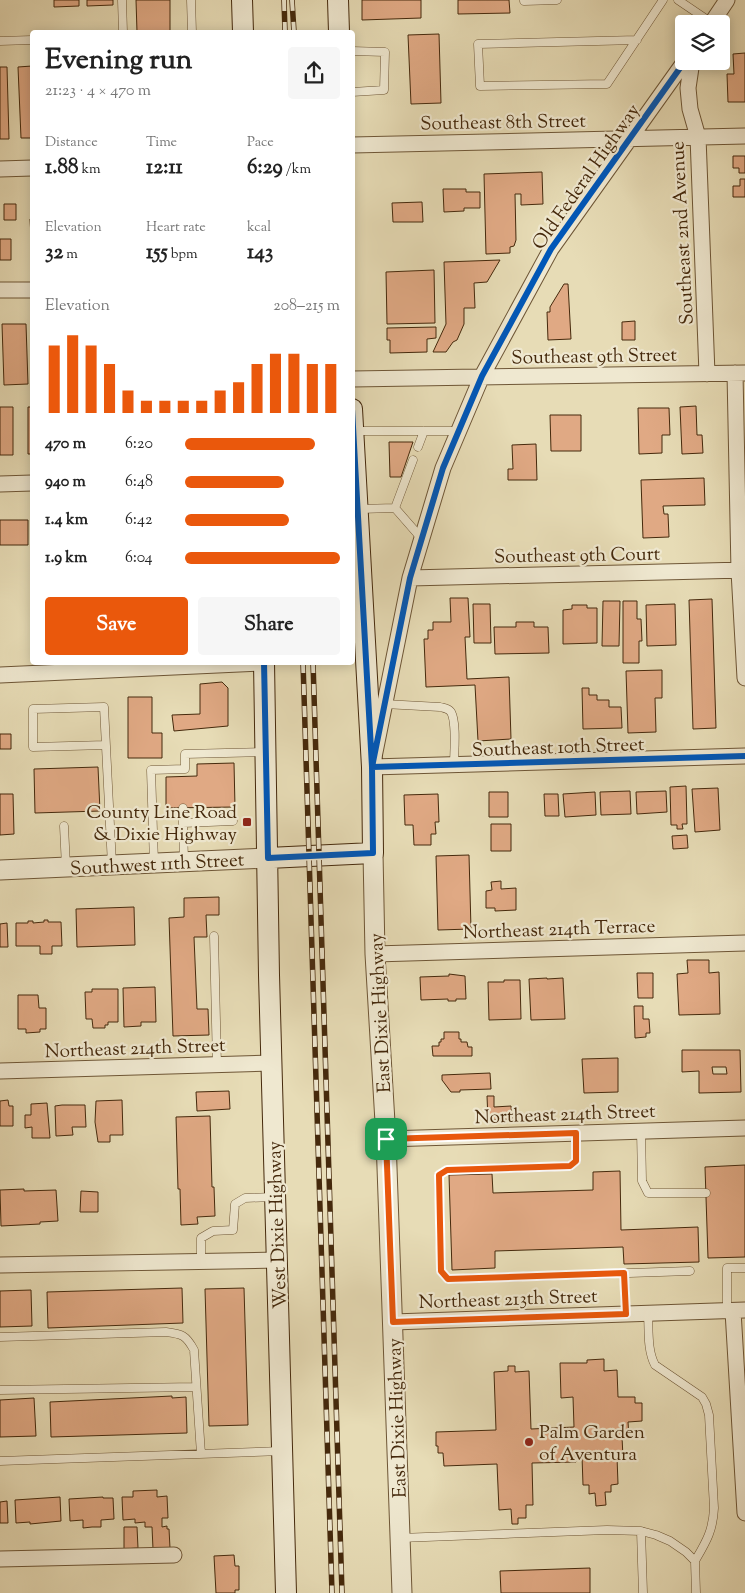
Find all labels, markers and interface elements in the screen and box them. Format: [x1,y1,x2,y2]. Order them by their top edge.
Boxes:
map controls [675,15,730,70]
button: layers [675,15,730,70]
text: Evening run [45,41,192,81]
button: share [288,47,340,99]
text: 21:23 · 4 × 470 m [45,80,151,103]
street label: Old Federal Highway [527,99,648,256]
street label: Southeast 8th Street [420,109,587,138]
text: Distance [45,133,98,153]
text: Time [146,133,177,153]
text: Pace [247,133,274,153]
street label: Southeast 2nd Avenue [665,140,702,325]
text: 1.88 [45,153,78,183]
text: 12:11 [146,153,183,183]
text: 6:29 [247,153,283,183]
text: km [78,160,101,180]
text: /km [283,160,311,180]
text: Elevation [45,218,102,238]
text: Heart rate [146,218,206,238]
text: kcal [247,218,271,238]
text: 32 [45,238,63,268]
text: 155 [146,238,168,268]
text: 143 [247,238,273,268]
text: m [63,245,78,265]
text: bpm [168,245,198,265]
text: Elevation [45,295,110,318]
text: 208–215 m [273,295,340,318]
street label: Southeast 9th Street [511,343,678,372]
text: 470 m [45,433,86,456]
text: 6:20 [125,433,153,456]
text: 940 m [45,471,86,494]
text: 6:48 [125,471,153,494]
text: 1.4 km [45,509,88,532]
text: 6:42 [125,509,153,532]
street label: Southeast 9th Court [494,542,661,571]
text: 1.9 km [45,547,87,570]
text: 6:04 [125,547,153,570]
button: Save [45,597,188,655]
button: Share [198,597,340,655]
street label: Southeast 10th Street [471,732,645,765]
place label: County Line Road & Dixie Highway [86,800,238,849]
marker: County Line Road & Dixie Highway [241,816,253,828]
street label: Southwest 11th Street [69,847,245,884]
street label: Northeast 214th Terrace [462,914,656,947]
street label: East Dixie Highway [364,932,399,1093]
street label: Northeast 214th Street [44,1033,227,1066]
street label: Northeast 214th Street [474,1099,657,1132]
pin [365,1118,407,1160]
icon: arrive [372,1125,400,1153]
street label: West Dixie Highway [262,1140,295,1309]
street label: Northeast 213th Street [418,1284,599,1317]
street label: East Dixie Highway [382,1337,415,1498]
place label: Palm Garden of Aventura [539,1420,645,1469]
marker: Palm Garden of Aventura [523,1436,535,1448]

